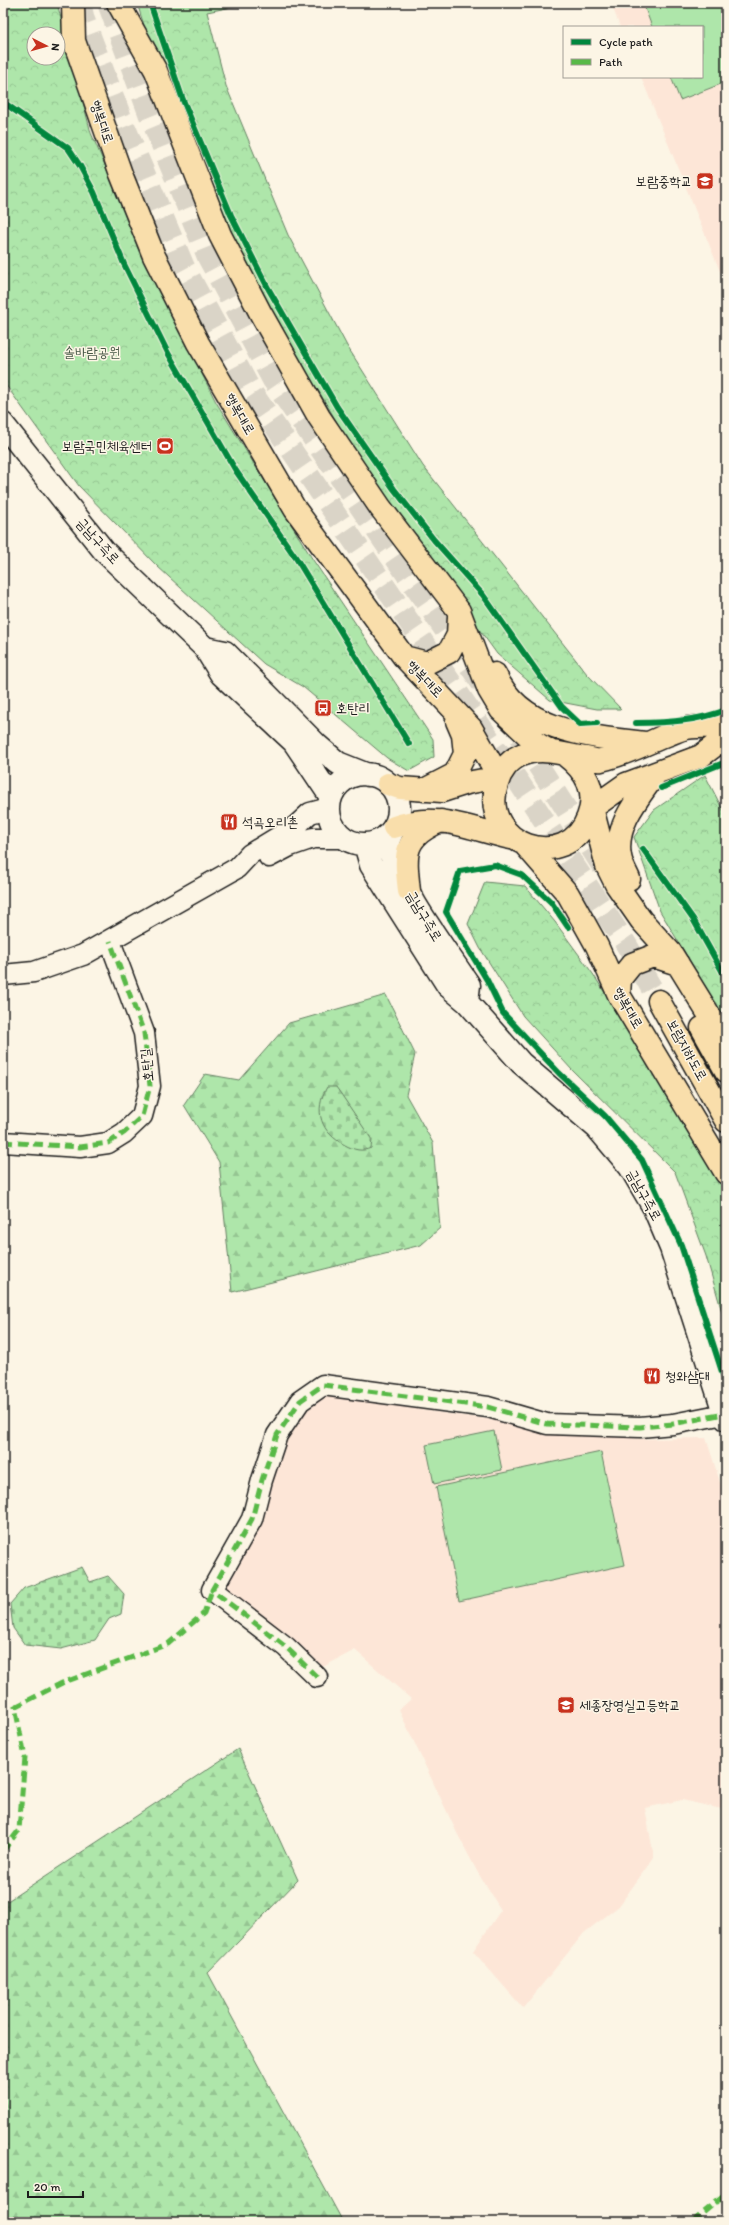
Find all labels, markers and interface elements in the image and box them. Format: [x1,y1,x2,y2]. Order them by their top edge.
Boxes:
north arrow [26,26,66,66]
legend [563,26,703,78]
text: Cycle path [599,35,653,49]
text: N [49,43,62,51]
text: Path [599,55,622,69]
street label: 행복대로 [87,98,117,146]
school or university icon: 보람중학교 [695,171,715,191]
place label: 보람중학교 [636,173,692,190]
park label: 솔바람공원 [64,344,120,361]
street label: 행복대로 [221,390,259,438]
sports icon: 보람국민체육센터 [155,436,175,456]
place label: 보람국민체육센터 [62,438,152,455]
street label: 금남구즉로 [73,514,123,568]
street label: 행복대로 [403,657,447,701]
bus stop icon: 호탄리 [313,698,333,718]
place label: 호탄리 [336,700,370,717]
restaurant icon: 석곡오리촌 [219,812,239,832]
place label: 석곡오리촌 [242,814,298,831]
street label: 금남구즉로 [402,887,446,945]
street label: 행복대로 [609,984,647,1032]
street label: 보람지하도로 [663,1016,711,1084]
street label: 호탄길 [137,1047,157,1083]
street label: 금남구즉로 [623,1166,665,1224]
restaurant icon: 청와삼대 [642,1366,662,1386]
place label: 청와삼대 [665,1368,710,1385]
school or university icon: 세종장영실고등학교 [556,1695,576,1715]
place label: 세종장영실고등학교 [579,1697,680,1714]
scale bar [28,2173,83,2199]
text: 20 m [34,2180,61,2194]

